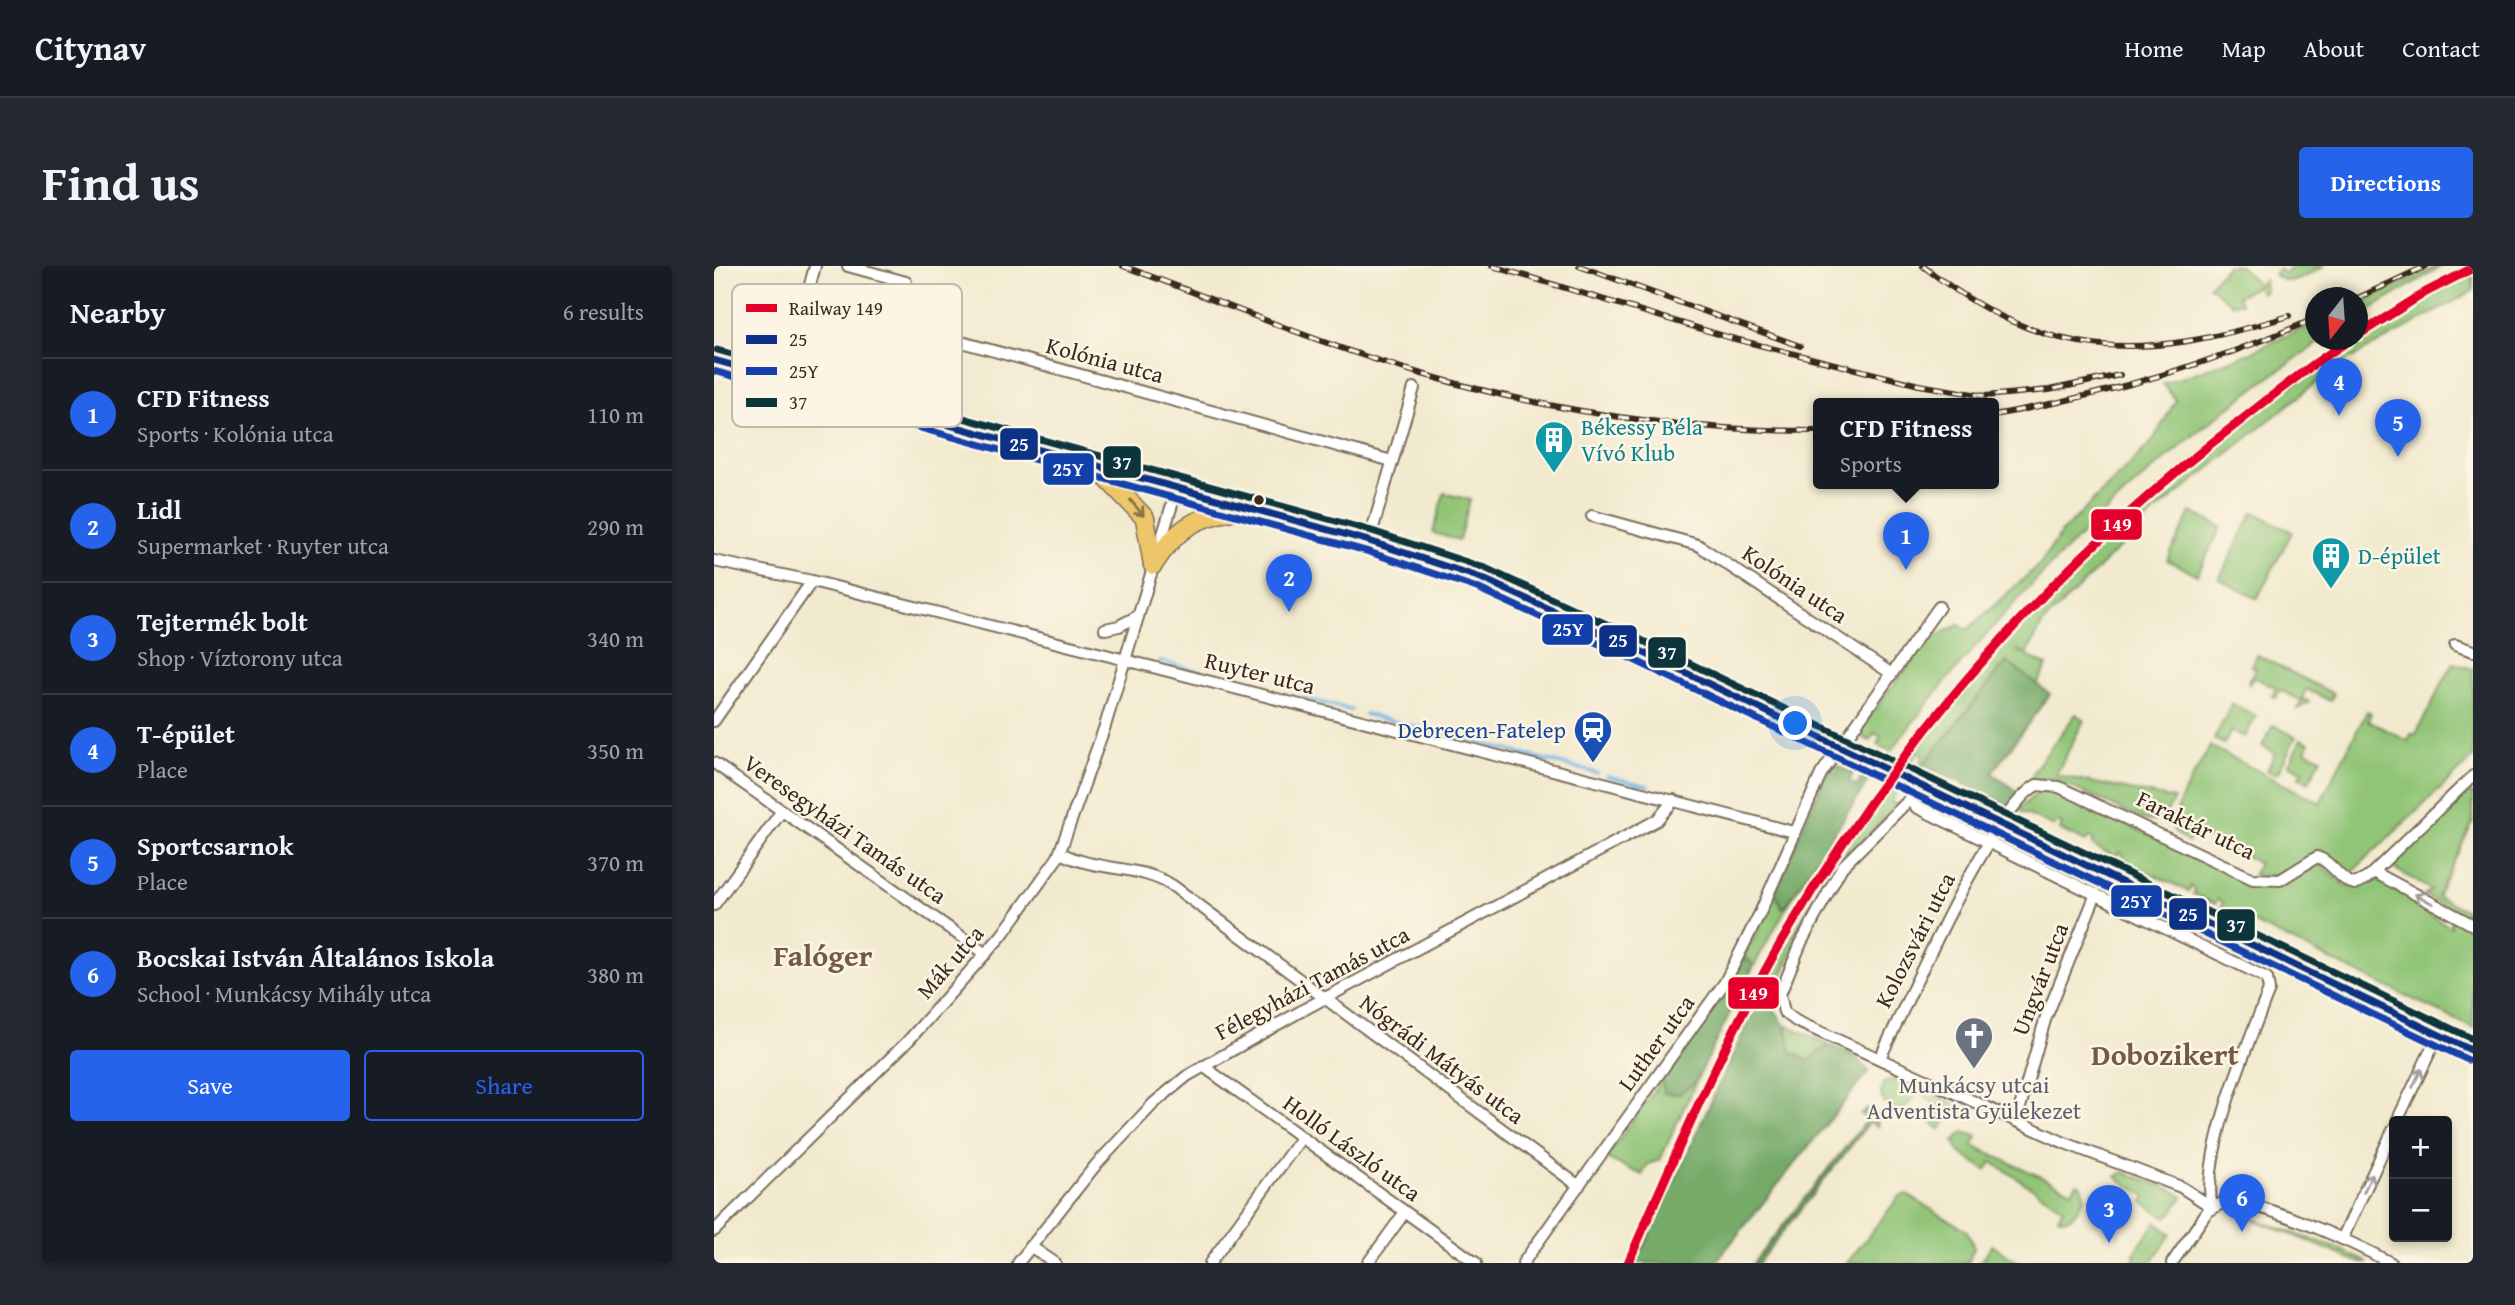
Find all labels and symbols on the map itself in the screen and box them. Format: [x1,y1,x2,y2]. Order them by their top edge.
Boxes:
legend [732,284,962,427]
north arrow [2305,287,2368,350]
text: Railway 149 [789,294,883,322]
text: 25 [789,325,807,353]
street label: Kolónia utca [1043,328,1168,391]
text: 25Y [789,357,819,385]
pin: 4 [2316,358,2362,416]
text: 37 [789,388,807,416]
pin: 5 [2375,399,2421,457]
place label: Békessy Béla Vívó Klub [1581,410,1703,469]
building icon: Békessy Béla Vívó Klub [1533,419,1575,474]
line badge: 25 [999,427,1039,461]
text: 25 [1009,430,1029,458]
line badge: 37 [1102,445,1142,479]
text: 37 [1112,448,1132,476]
line badge: 25Y [1042,452,1095,486]
text: 25Y [1052,455,1084,483]
unlabelled marker [1252,493,1266,507]
one-way arrow [1129,499,1144,517]
line badge: 149 [2090,508,2143,541]
text: 149 [2102,510,2132,538]
pin: 1 [1883,512,1929,570]
building icon: D-épület [2310,535,2352,590]
street label: Kolónia utca [1736,536,1855,631]
place label: D-épület [2358,539,2441,572]
pin: 2 [1266,554,1312,612]
line badge: 25Y [1541,613,1594,646]
text: 25Y [1552,615,1584,643]
line badge: 25 [1598,624,1638,658]
text: 25 [1608,626,1628,654]
line badge: 37 [1647,636,1687,669]
text: 37 [1657,638,1677,666]
street label: Ruyter utca [1202,643,1319,702]
your location [1778,706,1812,740]
station icon: Debrecen-Fatelep [1572,709,1614,764]
place label: Debrecen-Fatelep [1398,713,1566,746]
street label: Veresegyházi Tamás utca [737,746,954,911]
street label: Faraktár utca [2131,782,2261,868]
street label: Kolozsvári utca [1866,866,1963,1013]
line badge: 25Y [2110,884,2163,918]
text: 25Y [2120,887,2152,915]
one-way arrow [2414,891,2434,905]
line badge: 25 [2168,897,2208,931]
text: 25 [2178,900,2198,928]
line badge: 37 [2216,908,2256,942]
text: 37 [2226,911,2246,939]
street label: Félegyházi Tamás utca [1209,917,1415,1048]
street label: Mák utca [908,918,991,1006]
street label: Ungvár utca [2003,918,2076,1040]
district label: Falóger [773,933,873,977]
line badge: 149 [1727,976,1780,1010]
text: 149 [1738,979,1768,1007]
street label: Nógrádi Mátyás utca [1353,986,1532,1132]
street label: Luther utca [1609,988,1702,1098]
church icon: Munkácsy utcai Adventista Gyülekezet [1953,1015,1995,1070]
district label: Dobozikert [2091,1032,2240,1076]
place label: Munkácsy utcai Adventista Gyülekezet [1867,1068,2081,1127]
one-way arrow [2411,1068,2425,1089]
street label: Holló László utca [1277,1086,1428,1209]
one-way arrow [2362,1173,2375,1194]
pin: 6 [2219,1174,2265,1232]
pin: 3 [2086,1185,2132,1243]

